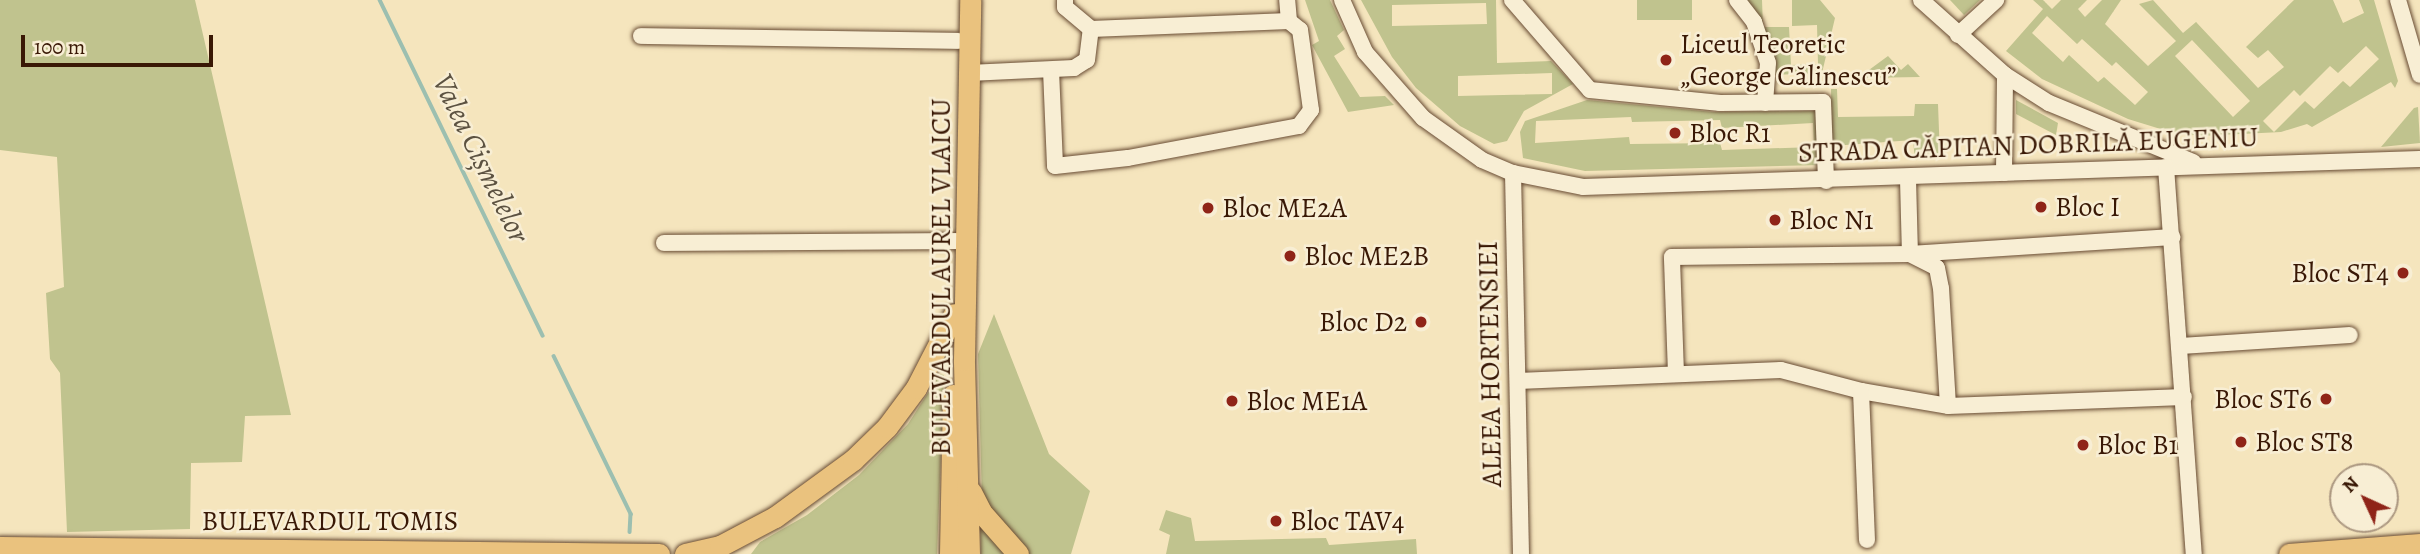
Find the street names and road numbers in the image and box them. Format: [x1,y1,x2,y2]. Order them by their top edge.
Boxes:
street label: BULEVARDUL AUREL VLAICU [924,98,958,456]
street label: STRADA CĂPITAN DOBRILĂ EUGENIU [1797,120,2259,170]
street label: ALEEA HORTENSIEI [1471,241,1509,487]
street label: BULEVARDUL TOMIS [202,504,458,538]

